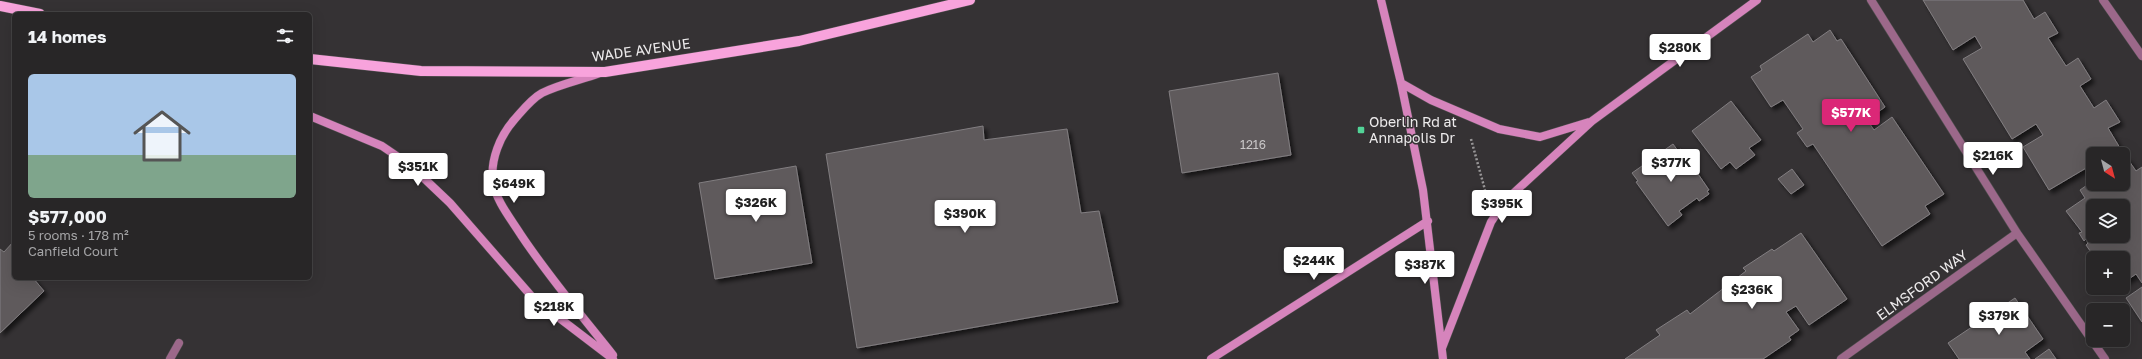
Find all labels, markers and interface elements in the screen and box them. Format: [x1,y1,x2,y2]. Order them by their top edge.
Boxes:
icon: filters [274,25,296,47]
text: 14 homes [28,26,107,47]
street label: WADE AVENUE [591,34,691,65]
pin: $280K [1652,34,1708,68]
text: $280K [1659,39,1701,55]
pin: $577K [1823,99,1879,133]
icon: home [126,100,198,172]
text: $577K [1831,104,1871,120]
place label: Oberlin Rd at Annapolis Dr [1369,113,1457,146]
marker: Oberlin Rd at Annapolis Dr [1356,125,1366,135]
house number: 1216 [1240,137,1266,152]
pin: $216K [1965,142,2021,176]
text: $216K [1972,147,2014,163]
north arrow [2086,147,2130,191]
map controls [2086,147,2130,347]
pin: $377K [1643,149,1699,183]
pin: $351K [390,153,446,187]
text: $377K [1651,154,1691,170]
text: $351K [398,158,438,174]
pin: $649K [486,170,542,204]
text: $649K [493,175,535,191]
pin: $326K [728,189,784,223]
pin: $395K [1474,190,1530,224]
text: $326K [735,194,777,210]
text: $395K [1481,195,1523,211]
button: layers [2086,199,2130,243]
pin: $390K [937,200,993,234]
text: $390K [944,205,986,221]
text: $577,000 [28,206,107,227]
text: 5 rooms · 178 m² [28,227,129,243]
text: Canfield Court [28,243,118,259]
street label: ELMSFORD WAY [1873,246,1971,323]
pin: $244K [1286,247,1342,281]
pin: $387K [1397,251,1453,285]
button: + [2086,251,2130,295]
text: $244K [1293,252,1335,268]
text: $387K [1404,256,1446,272]
pin: $236K [1724,276,1780,310]
text: $236K [1731,281,1773,297]
pin: $218K [526,293,582,327]
text: $218K [533,298,575,314]
pin: $379K [1971,302,2027,336]
button: − [2086,303,2130,347]
text: $379K [1978,307,2020,323]

